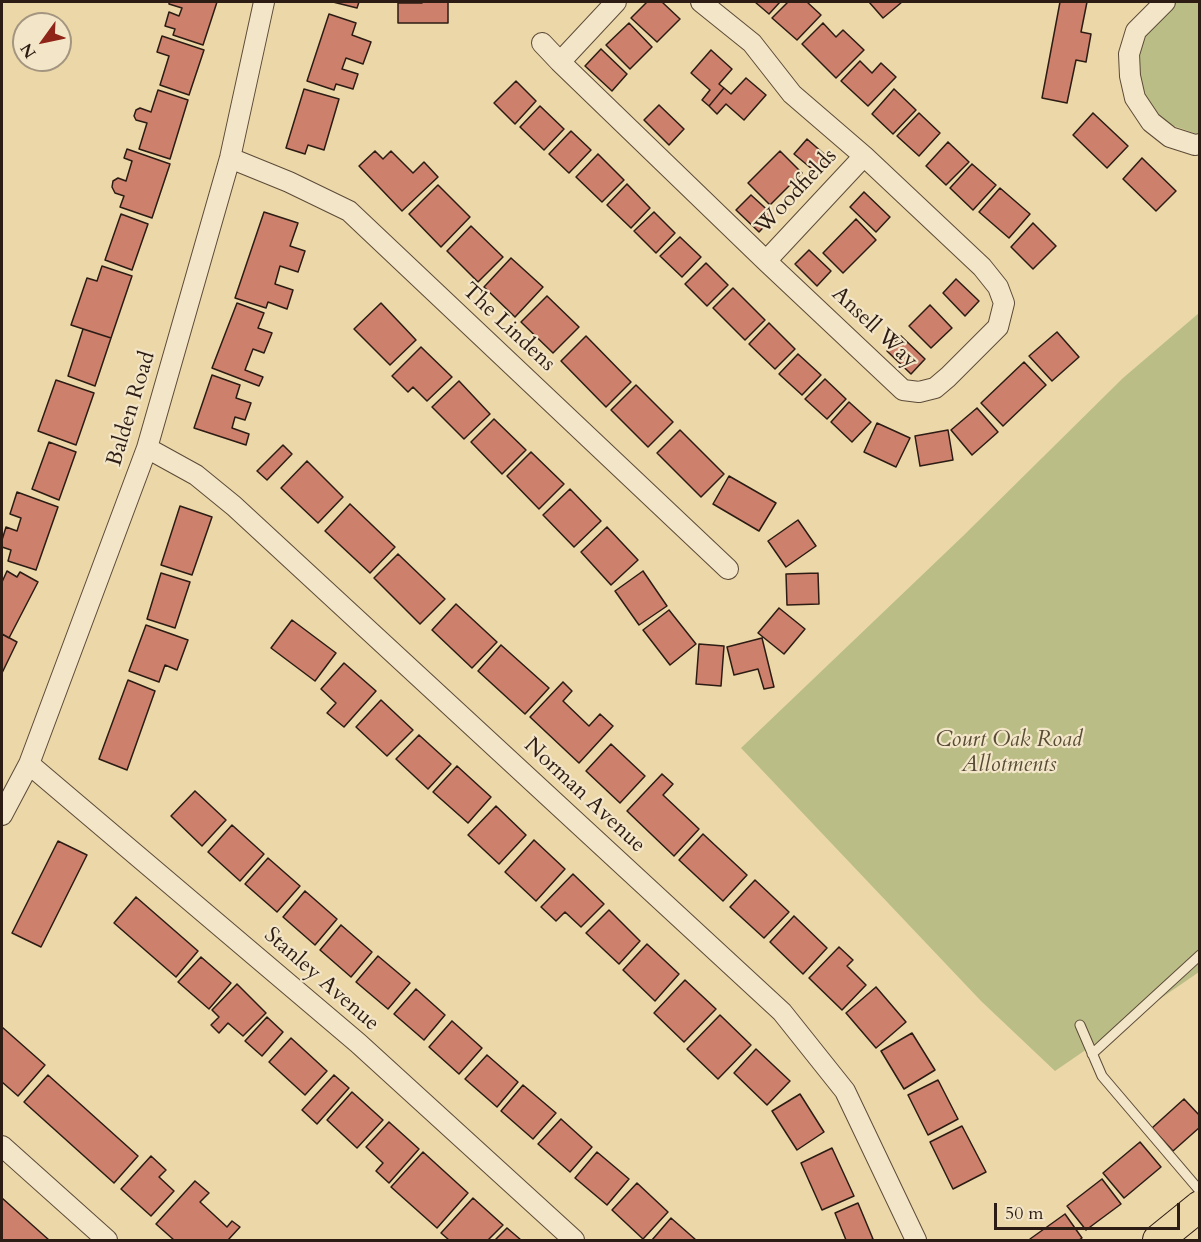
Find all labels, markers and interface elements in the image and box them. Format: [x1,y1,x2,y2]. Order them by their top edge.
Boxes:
north arrow [12,12,72,72]
text: N [16,39,42,63]
street label: Woodfields [751,144,843,240]
street label: The Lindens [456,278,560,378]
street label: Ansell Way [825,282,923,374]
street label: Balden Road [102,348,162,470]
park label: Court Oak Road Allotments [936,728,1082,780]
street label: Norman Avenue [518,733,650,859]
street label: Stanley Avenue [258,923,384,1037]
scale bar [997,1191,1183,1229]
text: 50 m [1005,1201,1044,1226]

